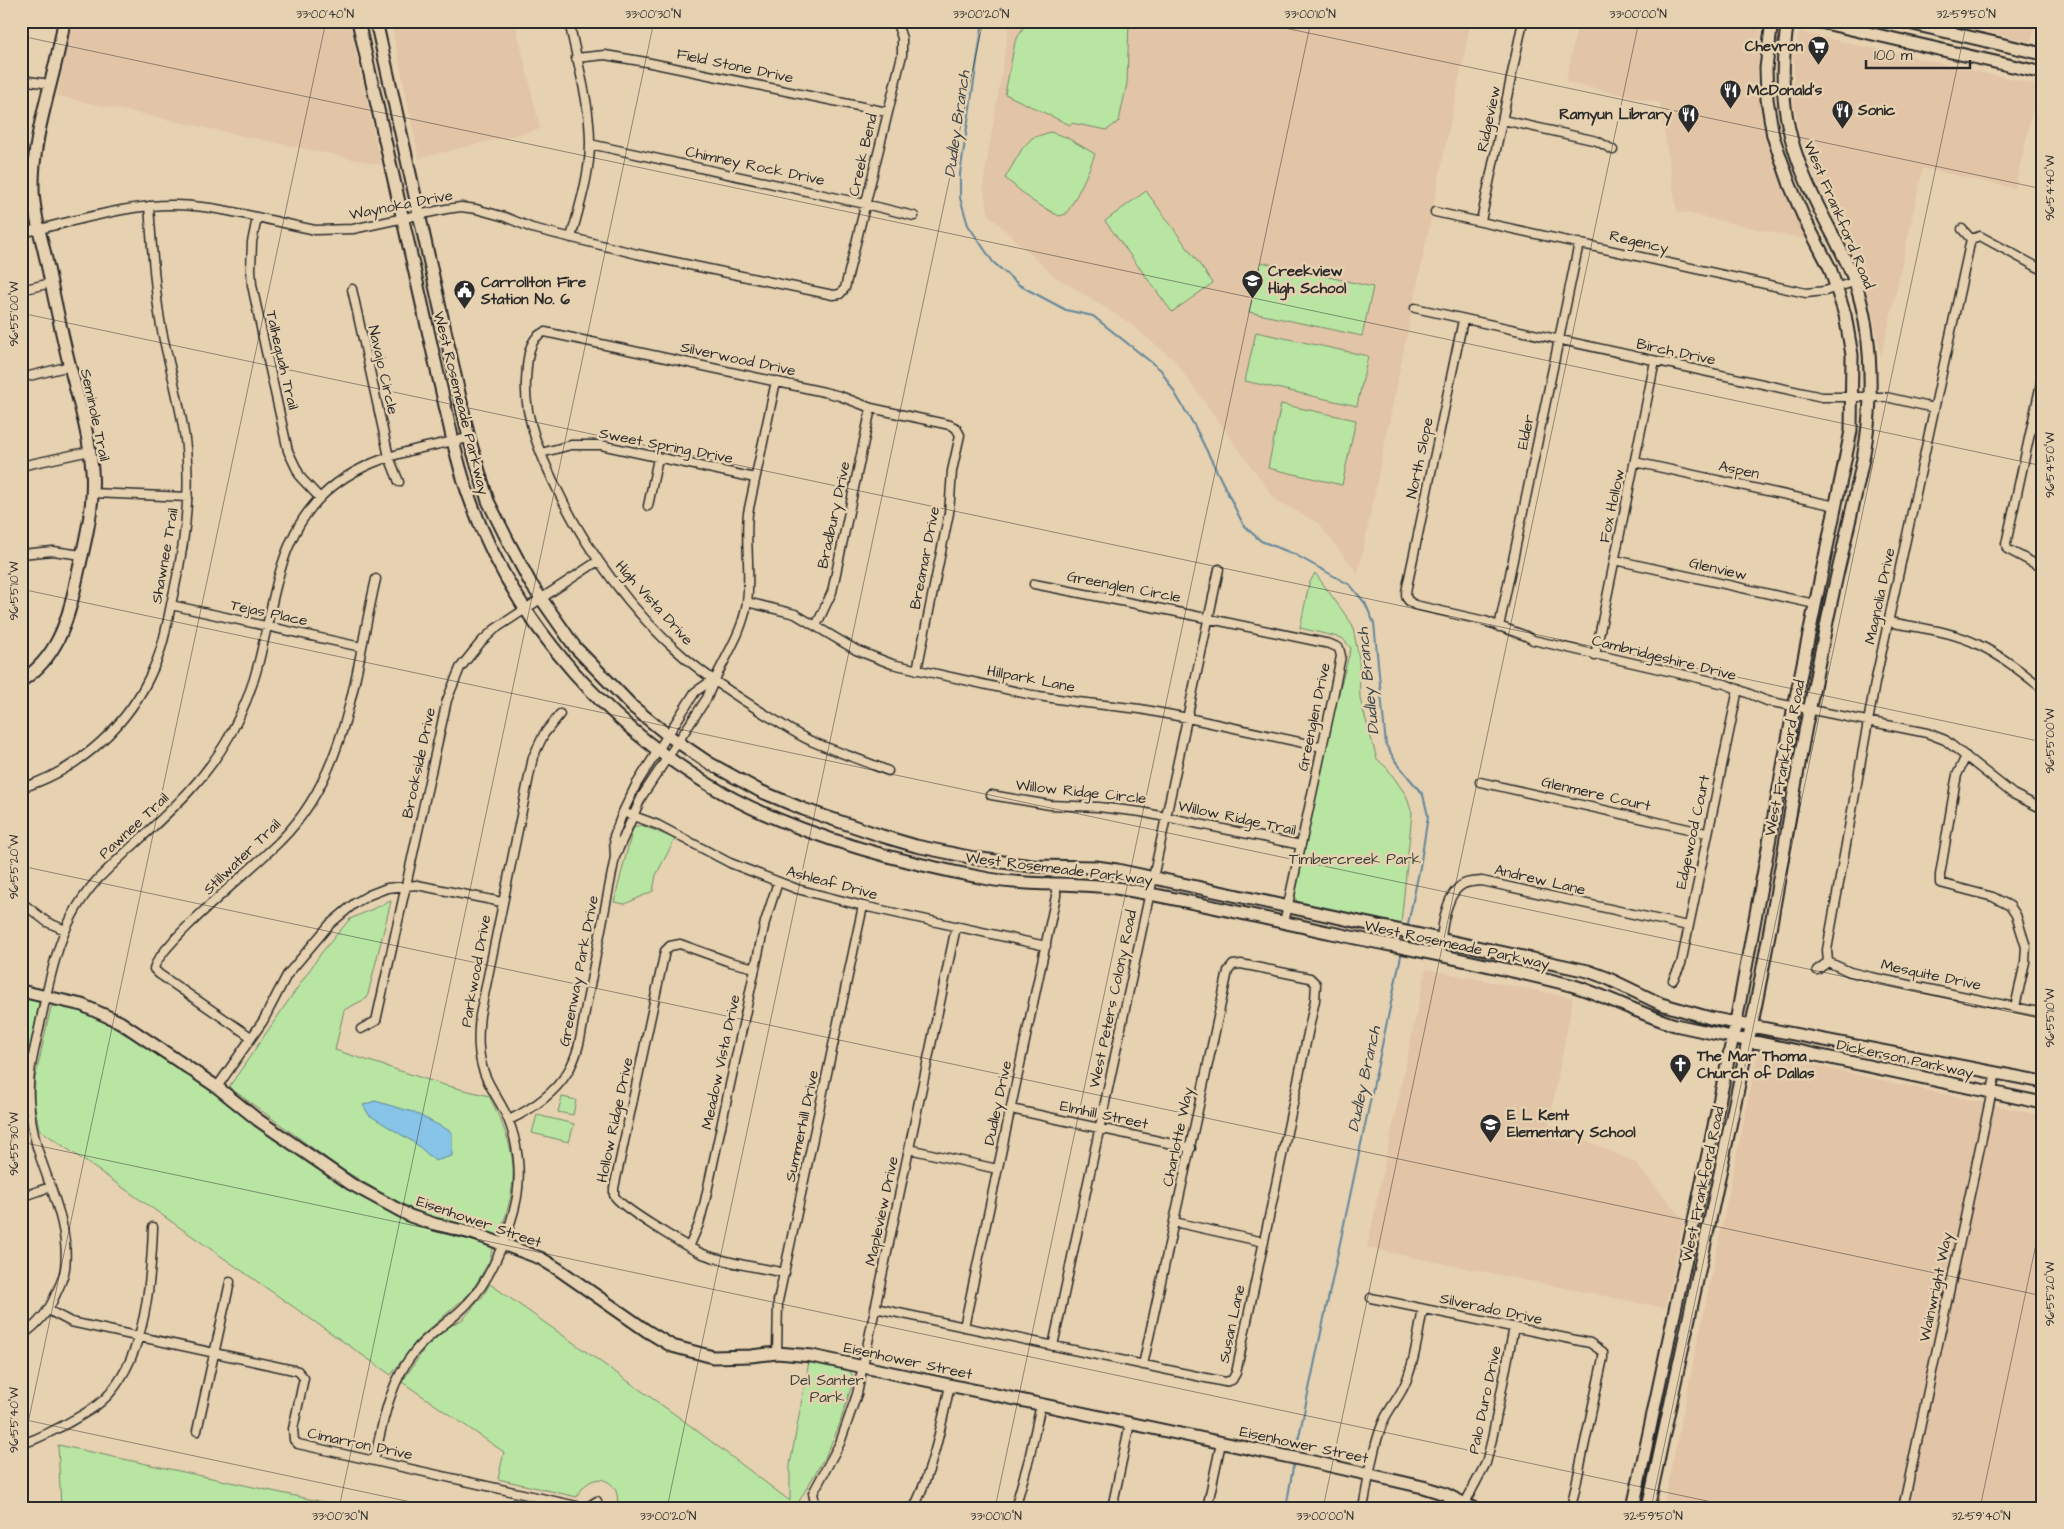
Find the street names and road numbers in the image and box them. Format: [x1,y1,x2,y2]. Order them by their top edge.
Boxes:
street label: Field Stone Drive [675,43,795,89]
street label: Ridgeview [1472,84,1507,154]
street label: Creek Bend [843,111,883,198]
street label: West Frankford Road [1798,138,1880,292]
street label: Chimney Rock Drive [683,141,827,192]
street label: Waynoka Drive [347,185,455,226]
street label: Regency [1607,225,1671,260]
street label: Talhequah Trail [260,308,304,412]
street label: West Rosemeade Parkway [427,309,494,497]
street label: Navajo Circle [363,323,403,417]
street label: Birch Drive [1635,333,1717,371]
street label: Silverwood Drive [678,337,798,381]
street label: Seminole Trail [75,367,115,463]
street label: Elder [1512,413,1540,451]
street label: North Slope [1401,415,1439,501]
street label: Sweet Spring Drive [597,423,735,470]
street label: Aspen [1717,455,1762,485]
street label: Bradbury Drive [812,460,857,571]
street label: Fox Hollow [1594,467,1630,545]
street label: Breamar Drive [905,505,945,611]
street label: Shawnee Trail [146,507,184,605]
street label: Magnolia Drive [1860,546,1901,646]
street label: Glenview [1687,552,1749,586]
street label: High Vista Drive [609,556,698,651]
street label: Greenglen Circle [1065,566,1183,609]
street label: Tejas Place [228,595,310,631]
street label: Cambridgeshire Drive [1589,630,1738,687]
street label: Hillpark Lane [985,660,1077,698]
street label: Greenglen Drive [1292,661,1337,773]
street label: West Frankford Road [1760,678,1810,838]
street label: Brookside Drive [397,706,441,820]
street label: Glenmere Court [1539,771,1653,817]
street label: Edgewood Court [1671,773,1716,891]
street label: Willow Ridge Circle [1015,775,1147,810]
street label: Pawnee Trail [94,788,174,864]
street label: Willow Ridge Trail [1176,795,1298,842]
street label: Stillwater Trail [198,814,286,900]
street label: West Rosemeade Parkway [964,847,1154,892]
street label: Andrew Lane [1492,859,1588,901]
street label: Ashleaf Drive [784,861,880,905]
street label: Greenway Park Drive [554,894,605,1048]
street label: West Peters Colony Road [1084,908,1143,1090]
street label: Parkwood Drive [456,913,496,1029]
street label: West Rosemeade Parkway [1362,915,1551,976]
street label: Mesquite Drive [1879,954,1983,996]
street label: Meadow Vista Drive [696,993,746,1131]
street label: Dickerson Parkway [1835,1034,1975,1085]
street label: Hollow Ridge Drive [591,1055,640,1185]
street label: Dudley Drive [979,1059,1018,1147]
street label: Summerhill Drive [780,1068,824,1184]
street label: Charlotte Way [1157,1085,1200,1189]
street label: Elmhill Street [1058,1095,1150,1135]
street label: West Frankford Road [1676,1104,1730,1264]
street label: Mapleview Drive [860,1154,904,1268]
street label: Eisenhower Street [414,1191,544,1253]
street label: Wainwright Way [1914,1230,1959,1344]
street label: Susan Lane [1213,1283,1251,1365]
street label: Silverado Drive [1438,1288,1544,1330]
street label: Eisenhower Street [842,1337,974,1385]
street label: Palo Duro Drive [1463,1344,1507,1456]
street label: Eisenhower Street [1238,1421,1370,1469]
street label: Cimarron Drive [306,1423,414,1465]

